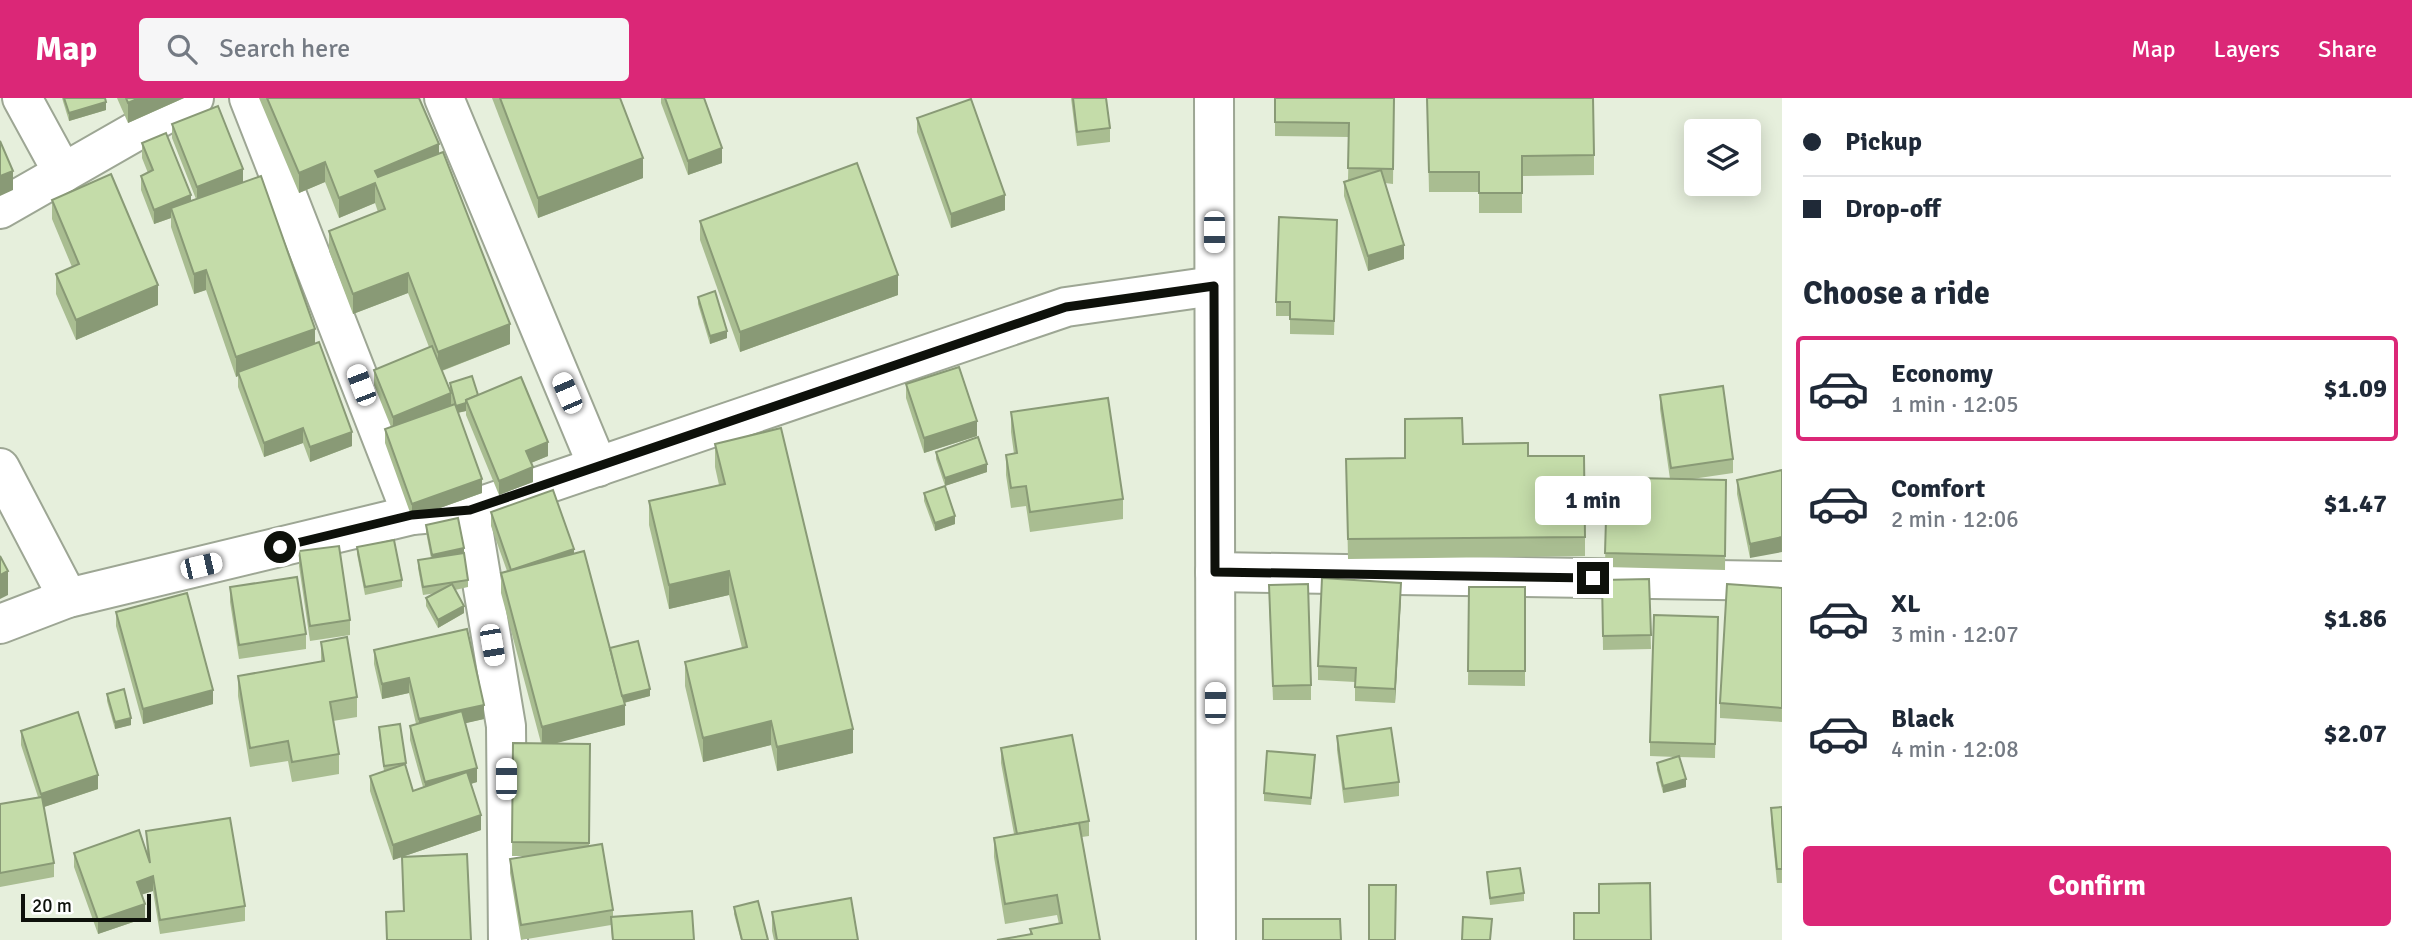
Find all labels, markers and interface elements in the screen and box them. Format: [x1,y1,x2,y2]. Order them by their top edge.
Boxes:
search box [139,18,629,81]
text: Map [35,29,97,70]
icon: search [163,30,201,68]
text: Search here [219,33,350,65]
text: Map [2131,34,2176,64]
text: Layers [2214,34,2280,64]
text: Share [2318,34,2377,64]
map controls [1684,119,1761,196]
button: layers [1684,119,1761,196]
text: Pickup [1845,126,1922,158]
text: Drop-off [1845,193,1941,225]
car [1204,211,1225,253]
text: Choose a ride [1803,274,1990,313]
icon: car [1807,357,1870,420]
text: Economy [1891,358,1993,390]
car [344,362,379,408]
car [550,370,585,416]
text: $1.09 [2323,373,2387,405]
text: 1 min · 12:05 [1891,390,2019,419]
icon: car [1807,472,1870,535]
text: Comfort [1891,473,1985,505]
callout: 1 min [1535,476,1651,526]
text: 1 min [1565,486,1621,515]
text: $1.47 [2323,488,2387,520]
text: 2 min · 12:06 [1891,505,2019,534]
route start [264,531,296,563]
car [179,551,224,581]
route end [1577,562,1609,594]
icon: car [1807,587,1870,650]
text: XL [1891,588,1921,620]
text: $1.86 [2323,603,2387,635]
text: 3 min · 12:07 [1891,620,2019,649]
car [479,622,506,668]
car [1205,682,1226,724]
icon: car [1807,702,1870,765]
text: Black [1891,703,1954,735]
text: $2.07 [2323,718,2387,750]
text: 4 min · 12:08 [1891,735,2019,764]
car [496,758,517,800]
button: Confirm [1803,846,2391,926]
scale bar [21,891,150,923]
text: 20 m [32,894,72,918]

